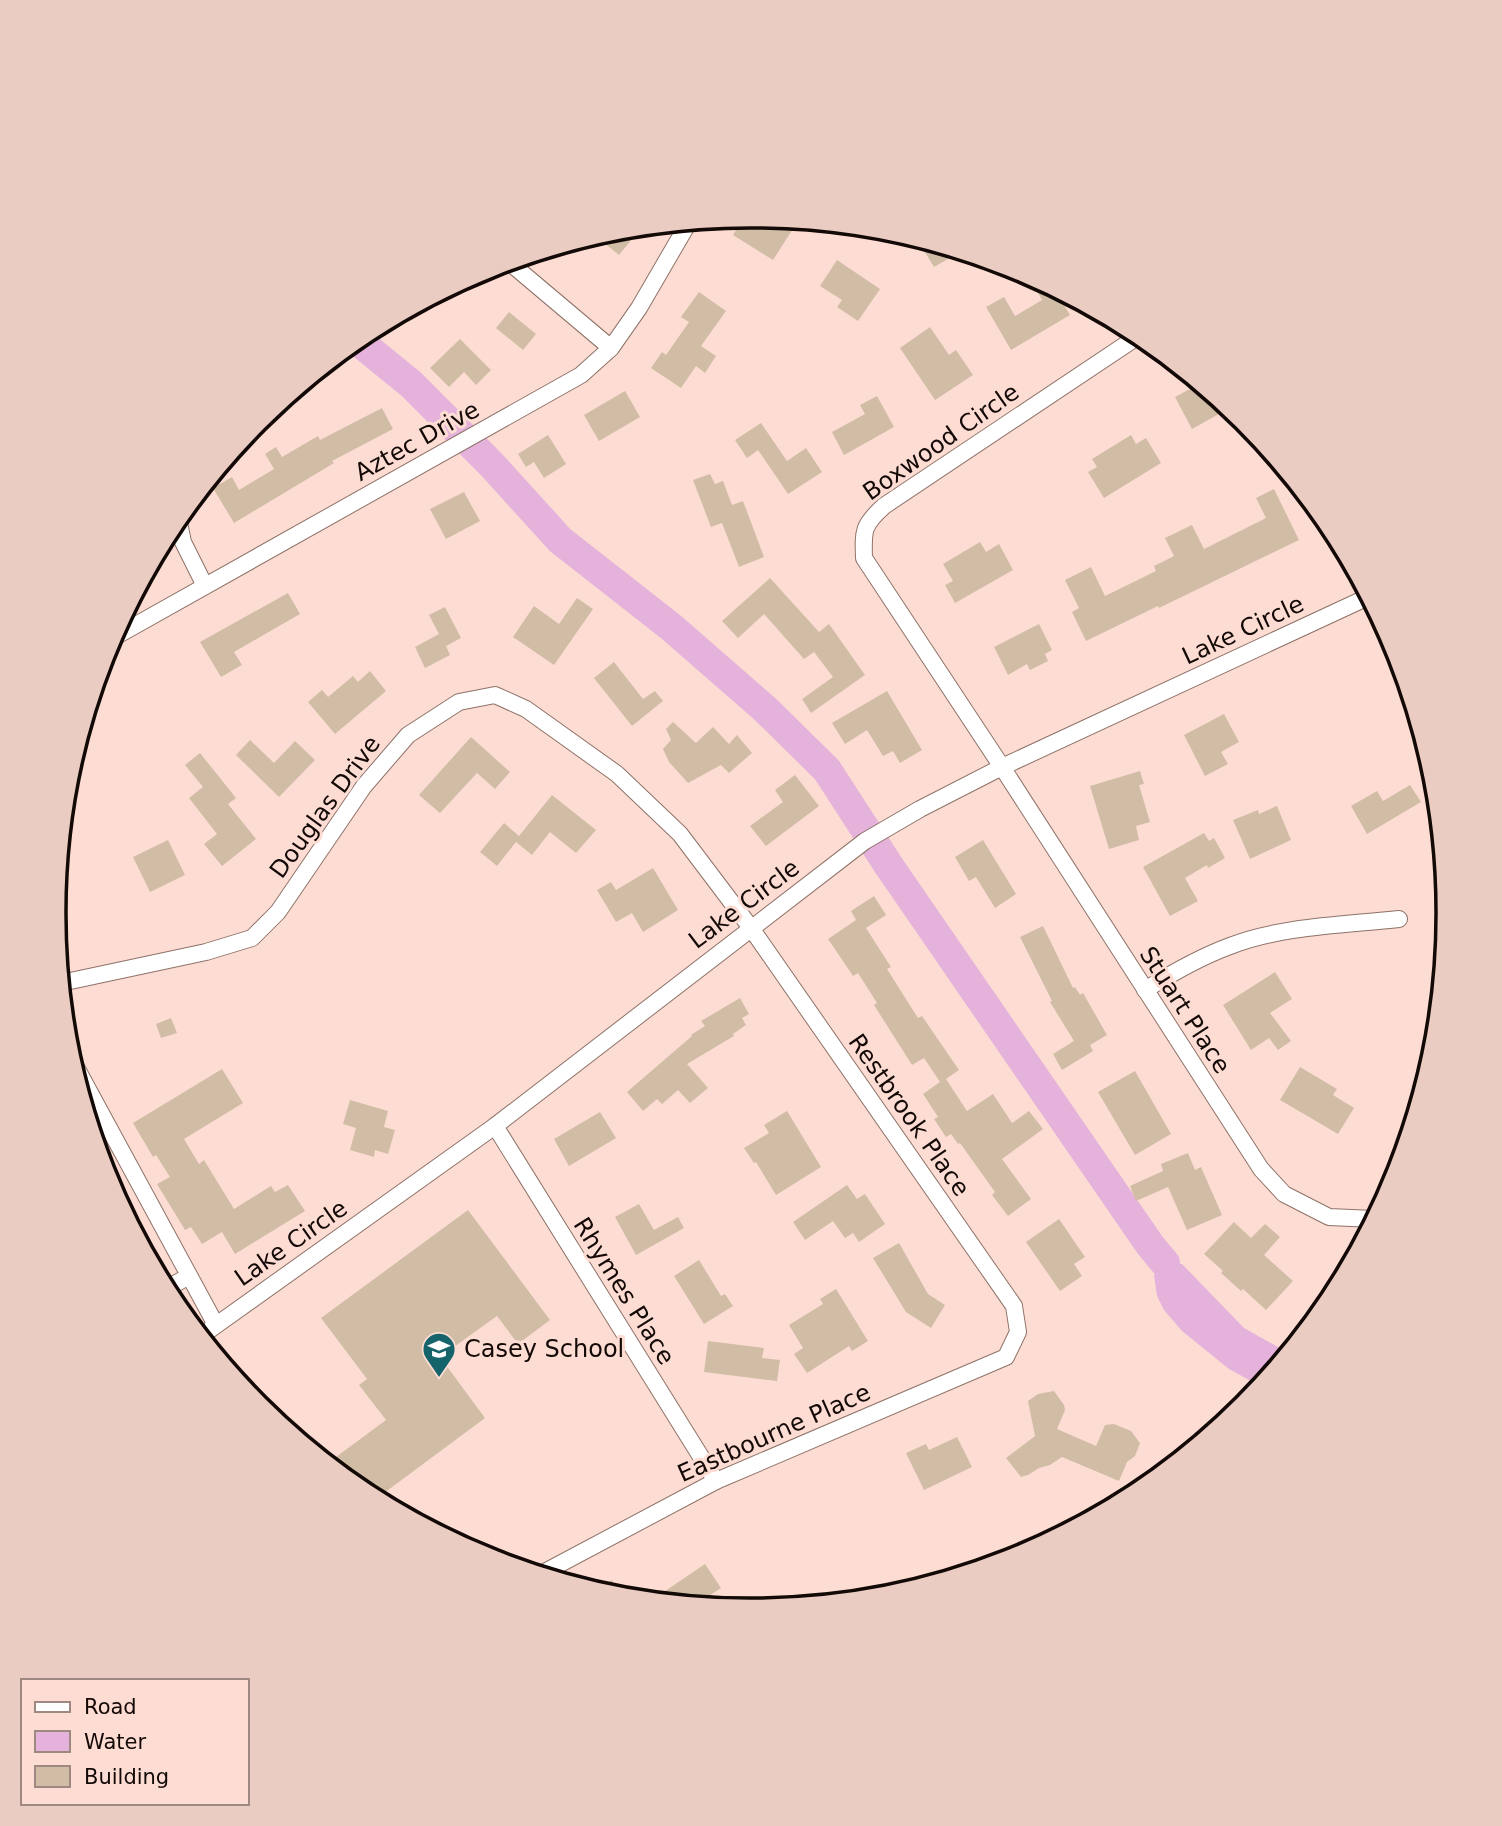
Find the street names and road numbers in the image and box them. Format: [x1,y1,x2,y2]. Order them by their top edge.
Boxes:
street label: Boxwood Circle [858,378,1024,506]
street label: Aztec Drive [350,395,484,487]
street label: Lake Circle [1178,590,1308,670]
street label: Douglas Drive [264,730,386,884]
street label: Lake Circle [683,853,805,955]
street label: Stuart Place [1134,941,1236,1079]
street label: Restbrook Place [843,1029,975,1201]
street label: Lake Circle [229,1194,353,1292]
street label: Rhymes Place [568,1212,680,1370]
street label: Eastbourne Place [673,1378,875,1488]

